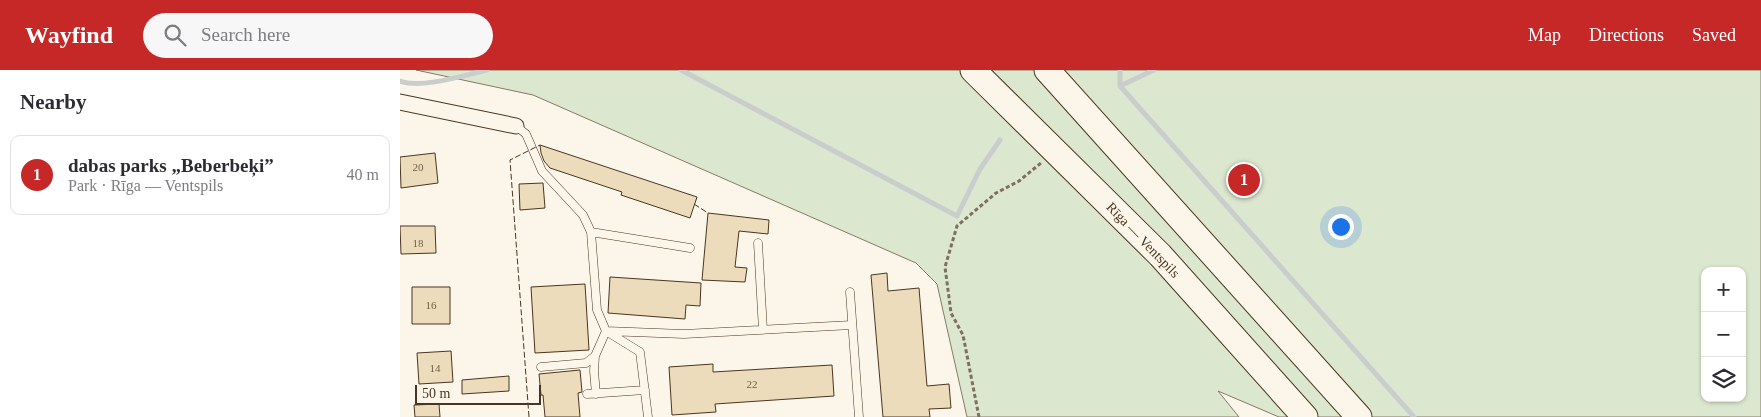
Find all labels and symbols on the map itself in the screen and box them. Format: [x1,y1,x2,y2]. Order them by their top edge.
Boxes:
house number: 20 [413,161,424,173]
pin: 1 [1228,161,1260,199]
street label: Rīga — Ventspils [1103,199,1183,281]
your location [1328,214,1354,240]
house number: 18 [413,237,424,249]
house number: 16 [426,299,437,311]
house number: 14 [430,362,441,374]
house number: 22 [747,378,758,390]
scale bar [415,382,541,405]

